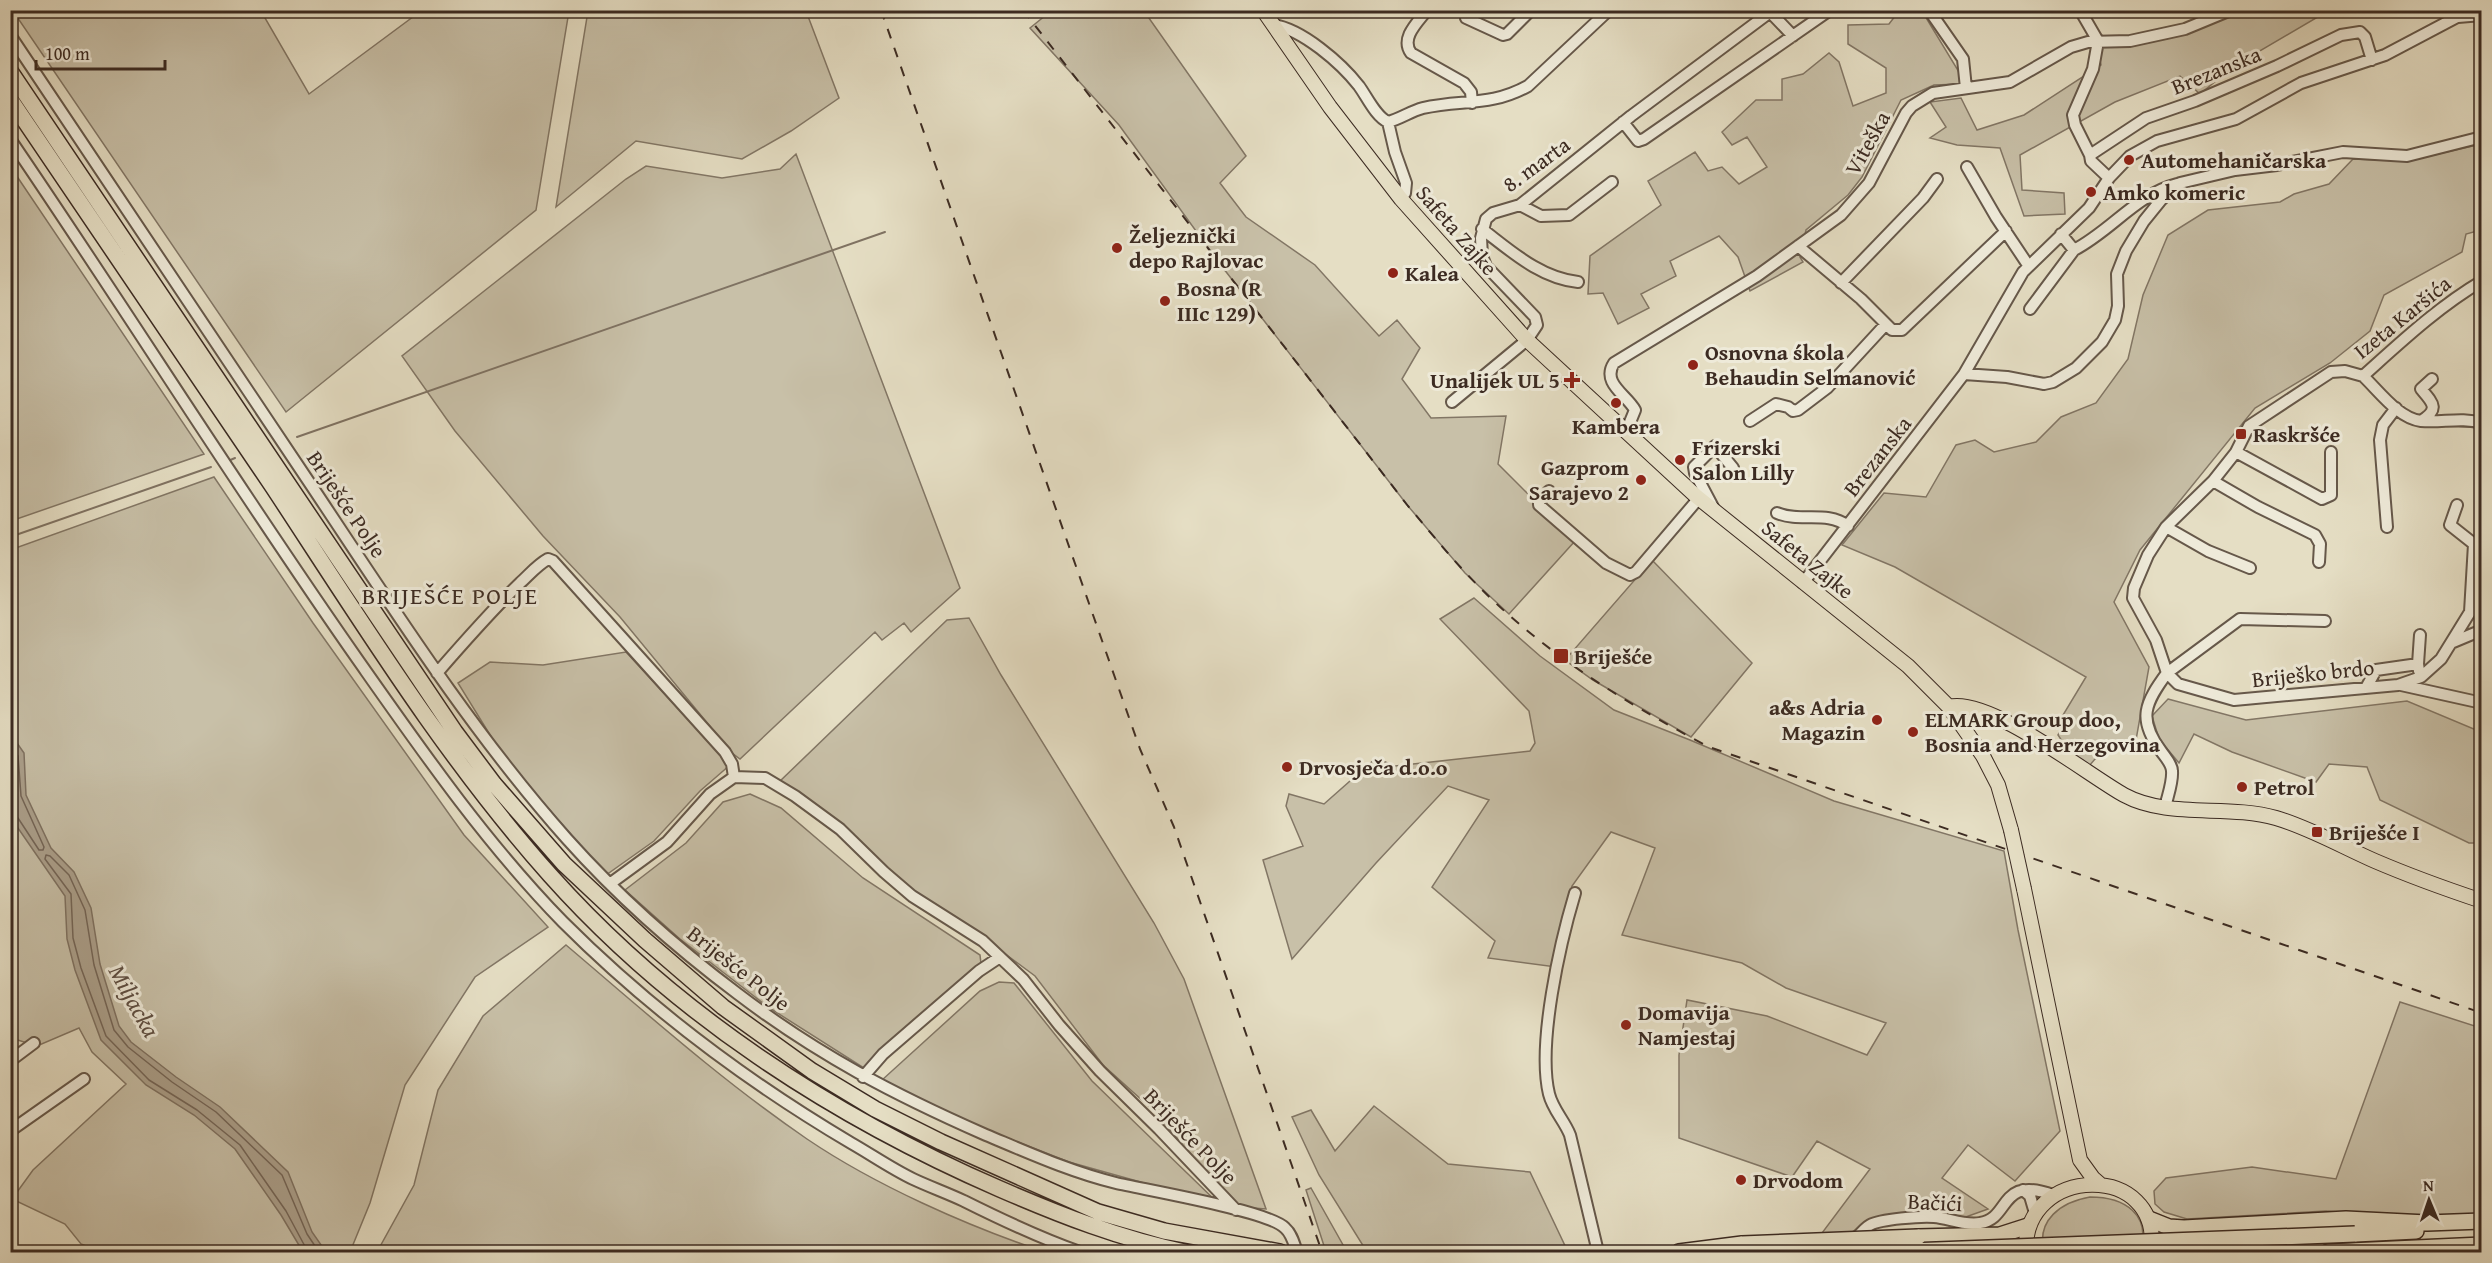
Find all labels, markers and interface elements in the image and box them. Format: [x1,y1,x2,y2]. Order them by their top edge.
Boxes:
scale bar [36,33,165,71]
street label: Brezanska [2166,37,2266,102]
text: 100 m [45,40,90,67]
street label: Viteška [1836,105,1898,181]
street label: 8. marta [1496,128,1577,199]
place label: Automehaničarska [2141,144,2327,176]
marker: Automehaničarska [2122,153,2136,167]
place label: Amko komeric [2103,176,2245,208]
street label: Safeta Zajke [1409,178,1505,282]
marker: Amko komeric [2084,185,2098,199]
place label: Željeznički depo Rajlovac [1129,219,1263,276]
marker: Željeznički depo Rajlovac [1110,241,1124,255]
place label: Kalea [1405,257,1460,289]
marker: Kalea [1386,266,1400,280]
street label: Izeta Karšića [2346,267,2458,366]
place label: Bosna (R IIIc 129) [1177,272,1262,329]
marker: Bosna (R IIIc 129) [1158,294,1172,308]
place label: Osnovna śkola Behaudin Selmanović [1705,336,1915,393]
marker: Osnovna śkola Behaudin Selmanović [1686,358,1700,372]
place label: Unalijek UL 5 [1430,364,1560,396]
marker: Unalijek UL 5 [1565,373,1579,387]
marker: Kambera [1609,396,1623,410]
street label: Brezanska [1835,409,1919,503]
place label: Kambera [1572,410,1661,442]
place label: Raskršće [2253,418,2341,450]
marker: Raskršće [2234,427,2248,441]
place label: Frizerski Salon Lilly [1692,431,1795,488]
street label: Briješće Polje [299,444,395,564]
place label: Gazprom Sarajevo 2 [1529,451,1629,508]
marker: Frizerski Salon Lilly [1673,453,1687,467]
marker: Gazprom Sarajevo 2 [1634,473,1648,487]
street label: Safeta Zajke [1755,512,1861,606]
district label: BRIJEŠĆE POLJE [362,578,538,613]
place label: Briješće [1574,640,1652,672]
marker: Briješće [1552,647,1570,665]
street label: Briješko brdo [2250,651,2376,695]
place label: a&s Adria Magazin [1769,691,1866,748]
place label: ELMARK Group doo, Bosnia and Herzegovina [1925,703,2161,760]
marker: a&s Adria Magazin [1870,713,1884,727]
marker: ELMARK Group doo, Bosnia and Herzegovina [1906,725,1920,739]
place label: Drvosječa d.o.o [1299,751,1448,783]
marker: Drvosječa d.o.o [1280,760,1294,774]
place label: Petrol [2254,771,2314,803]
marker: Petrol [2235,780,2249,794]
place label: Briješće I [2329,816,2420,848]
marker: Briješće I [2310,825,2324,839]
street label: Briješće Polje [681,918,797,1018]
water label: Miljacka [100,958,169,1044]
place label: Domavija Namjestaj [1638,996,1736,1053]
marker: Domavija Namjestaj [1619,1018,1633,1032]
street label: Briješće Polje [1137,1081,1245,1191]
place label: Drvodom [1753,1164,1843,1196]
north arrow [2399,1170,2459,1230]
marker: Drvodom [1734,1173,1748,1187]
text: N [2423,1173,2435,1197]
street label: Bačići [1907,1185,1963,1219]

